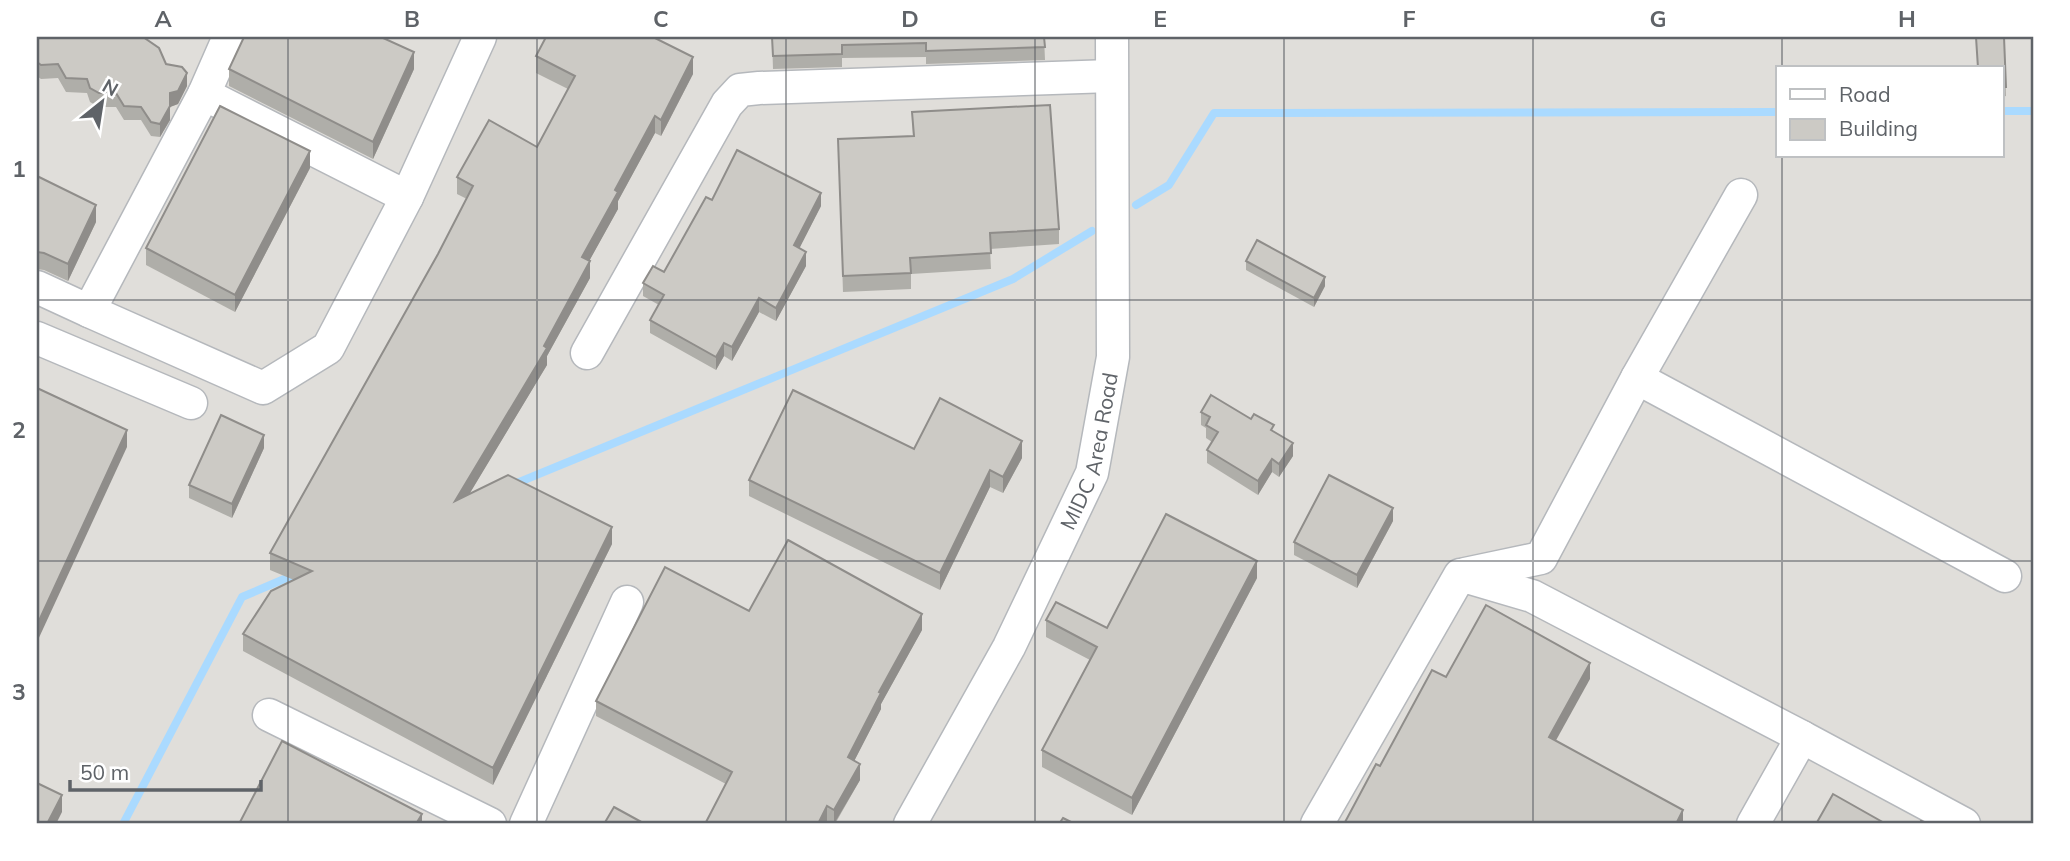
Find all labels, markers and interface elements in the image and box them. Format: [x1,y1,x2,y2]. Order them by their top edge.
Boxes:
text: A [154,4,172,33]
text: B [404,4,420,33]
text: C [653,4,669,33]
text: D [901,4,919,33]
text: E [1153,4,1167,33]
text: F [1402,4,1416,33]
text: G [1649,4,1667,33]
text: H [1898,4,1916,33]
north arrow [66,66,136,136]
legend [1776,66,2004,158]
text: N [98,73,123,101]
text: Road [1839,81,1890,107]
text: Building [1839,115,1918,141]
text: 1 [12,154,26,183]
street label: MIDC Area Road [1054,370,1123,534]
text: 2 [12,415,26,444]
text: 3 [12,677,26,706]
scale bar [70,749,261,793]
text: 50 m [80,759,129,785]

